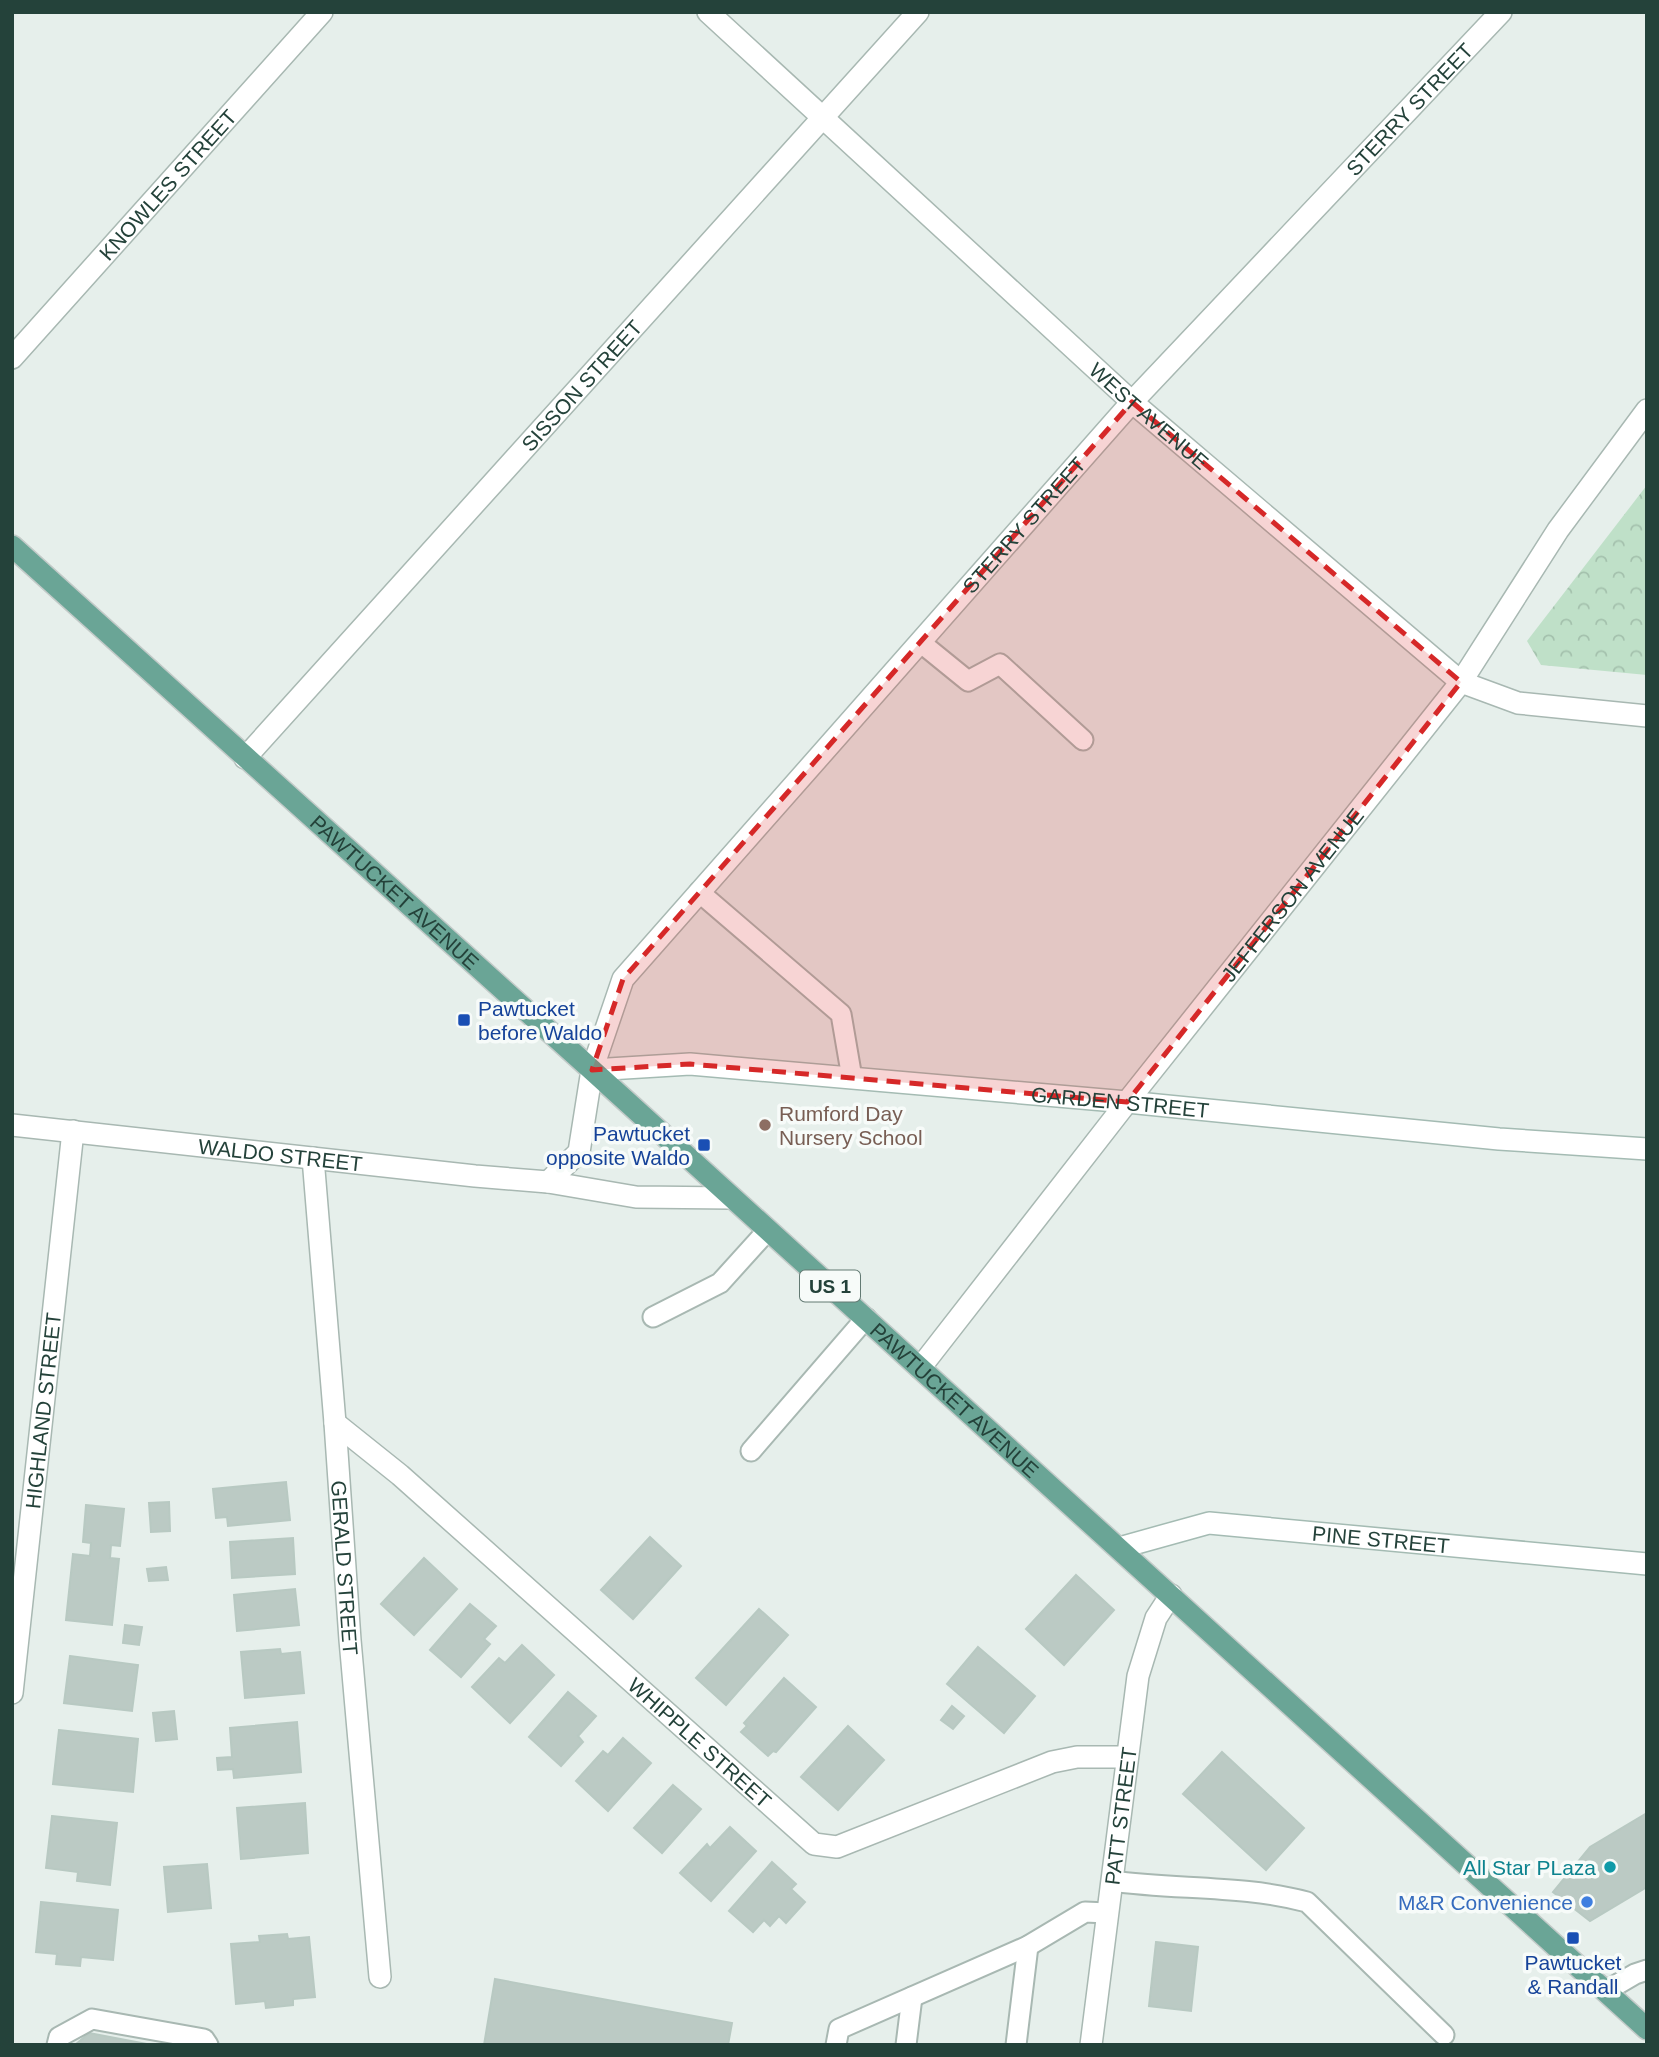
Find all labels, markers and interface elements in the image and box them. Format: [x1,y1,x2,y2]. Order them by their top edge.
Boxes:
street label: STERRY STREET [1341,38,1477,180]
street label: KNOWLES STREET [94,104,241,264]
street label: SISSON STREET [516,315,646,455]
street label: WEST AVENUE [1085,358,1213,474]
street label: STERRY STREET [958,452,1090,597]
street label: JEFFERSON AVENUE [1216,804,1368,986]
street label: PAWTUCKET AVENUE [306,810,484,974]
place label: Pawtucket before Waldo [478,997,602,1044]
marker: Pawtucket before Waldo [456,1012,472,1028]
street label: GARDEN STREET [1030,1082,1210,1122]
place label: Rumford Day Nursery School [779,1102,923,1149]
marker: Rumford Day Nursery School [757,1117,773,1133]
place label: Pawtucket opposite Waldo [546,1122,690,1169]
street label: WALDO STREET [197,1134,364,1175]
marker: Pawtucket opposite Waldo [696,1137,712,1153]
road number: US 1 [800,1270,860,1302]
street label: HIGHLAND STREET [21,1311,65,1510]
street label: PAWTUCKET AVENUE [866,1318,1043,1482]
street label: GERALD STREET [327,1480,363,1656]
street label: PINE STREET [1311,1521,1451,1557]
street label: WHIPPLE STREET [624,1673,776,1812]
street label: PATT STREET [1100,1745,1140,1886]
place label: All Star PLaza [1463,1856,1596,1879]
marker: All Star PLaza [1602,1859,1618,1875]
place label: M&R Convenience [1398,1891,1573,1914]
marker: M&R Convenience [1579,1894,1595,1910]
marker: Pawtucket & Randall [1565,1930,1581,1946]
place label: Pawtucket & Randall [1525,1951,1622,1998]

